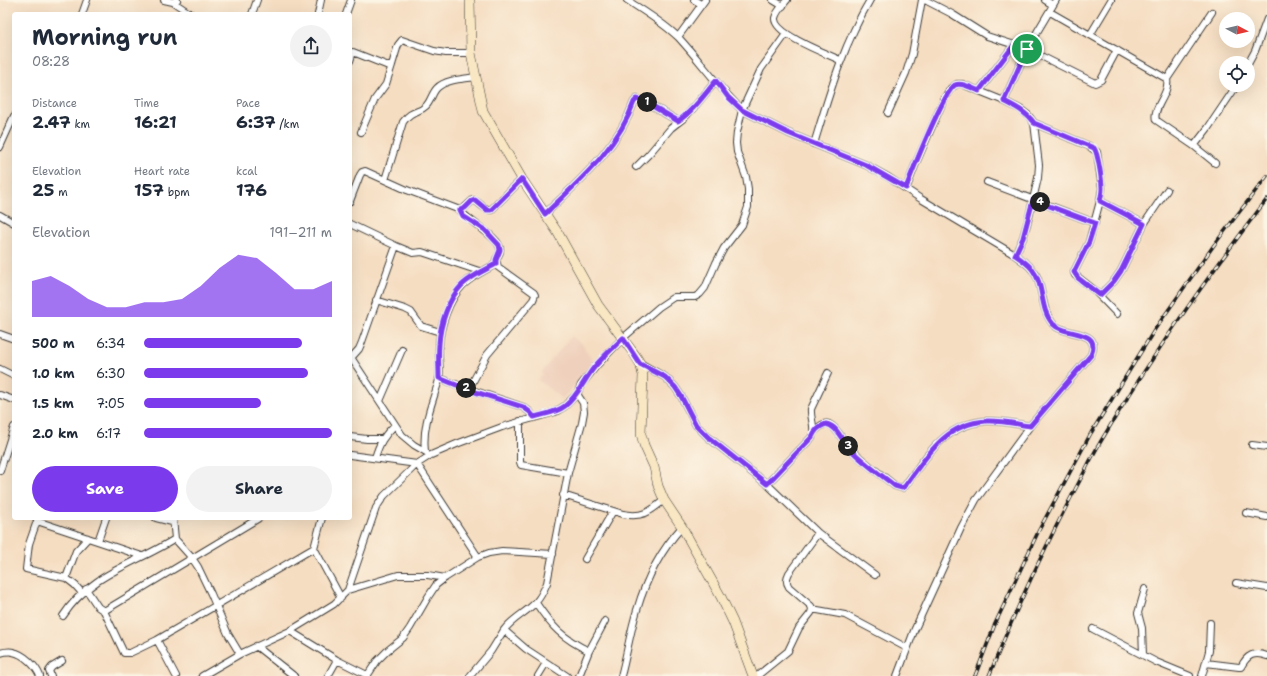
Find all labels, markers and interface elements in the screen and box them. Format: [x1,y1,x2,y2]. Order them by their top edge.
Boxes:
north arrow [1219,12,1255,48]
map controls [1219,12,1255,92]
text: Morning run [32,23,177,52]
button: share [290,25,332,67]
pin [1010,32,1044,66]
icon: arrive [1016,38,1038,60]
text: 08:28 [32,53,70,70]
button: locate [1219,56,1255,92]
pin: 1 [637,92,657,112]
text: 1 [644,94,650,109]
text: Distance [32,96,77,111]
text: Time [134,96,159,111]
text: Pace [236,96,260,111]
text: 2.47 [32,111,71,133]
text: 16:21 [134,111,177,133]
text: 6:37 [236,111,276,133]
text: km [71,117,90,132]
text: /km [276,117,299,132]
text: Elevation [32,164,81,179]
text: Heart rate [134,164,190,179]
text: kcal [236,164,257,179]
text: 25 [32,179,54,201]
text: 157 [134,179,164,201]
text: 176 [236,179,267,201]
text: m [54,185,68,200]
text: bpm [164,185,190,200]
pin: 4 [1030,192,1050,212]
text: 4 [1036,194,1044,209]
text: Elevation [32,224,90,241]
text: 191–211 m [269,224,332,241]
text: 500 m [32,335,75,352]
text: 6:34 [96,335,125,352]
text: 1.0 km [32,365,74,382]
text: 6:30 [96,365,125,382]
pin: 2 [456,378,476,398]
text: 2 [462,380,470,395]
text: 1.5 km [32,395,74,412]
text: 7:05 [96,395,125,412]
text: 2.0 km [32,425,78,442]
text: 6:17 [96,425,121,442]
pin: 3 [838,436,858,456]
text: 3 [844,438,852,453]
button: Save [32,466,178,512]
button: Share [186,466,332,512]

